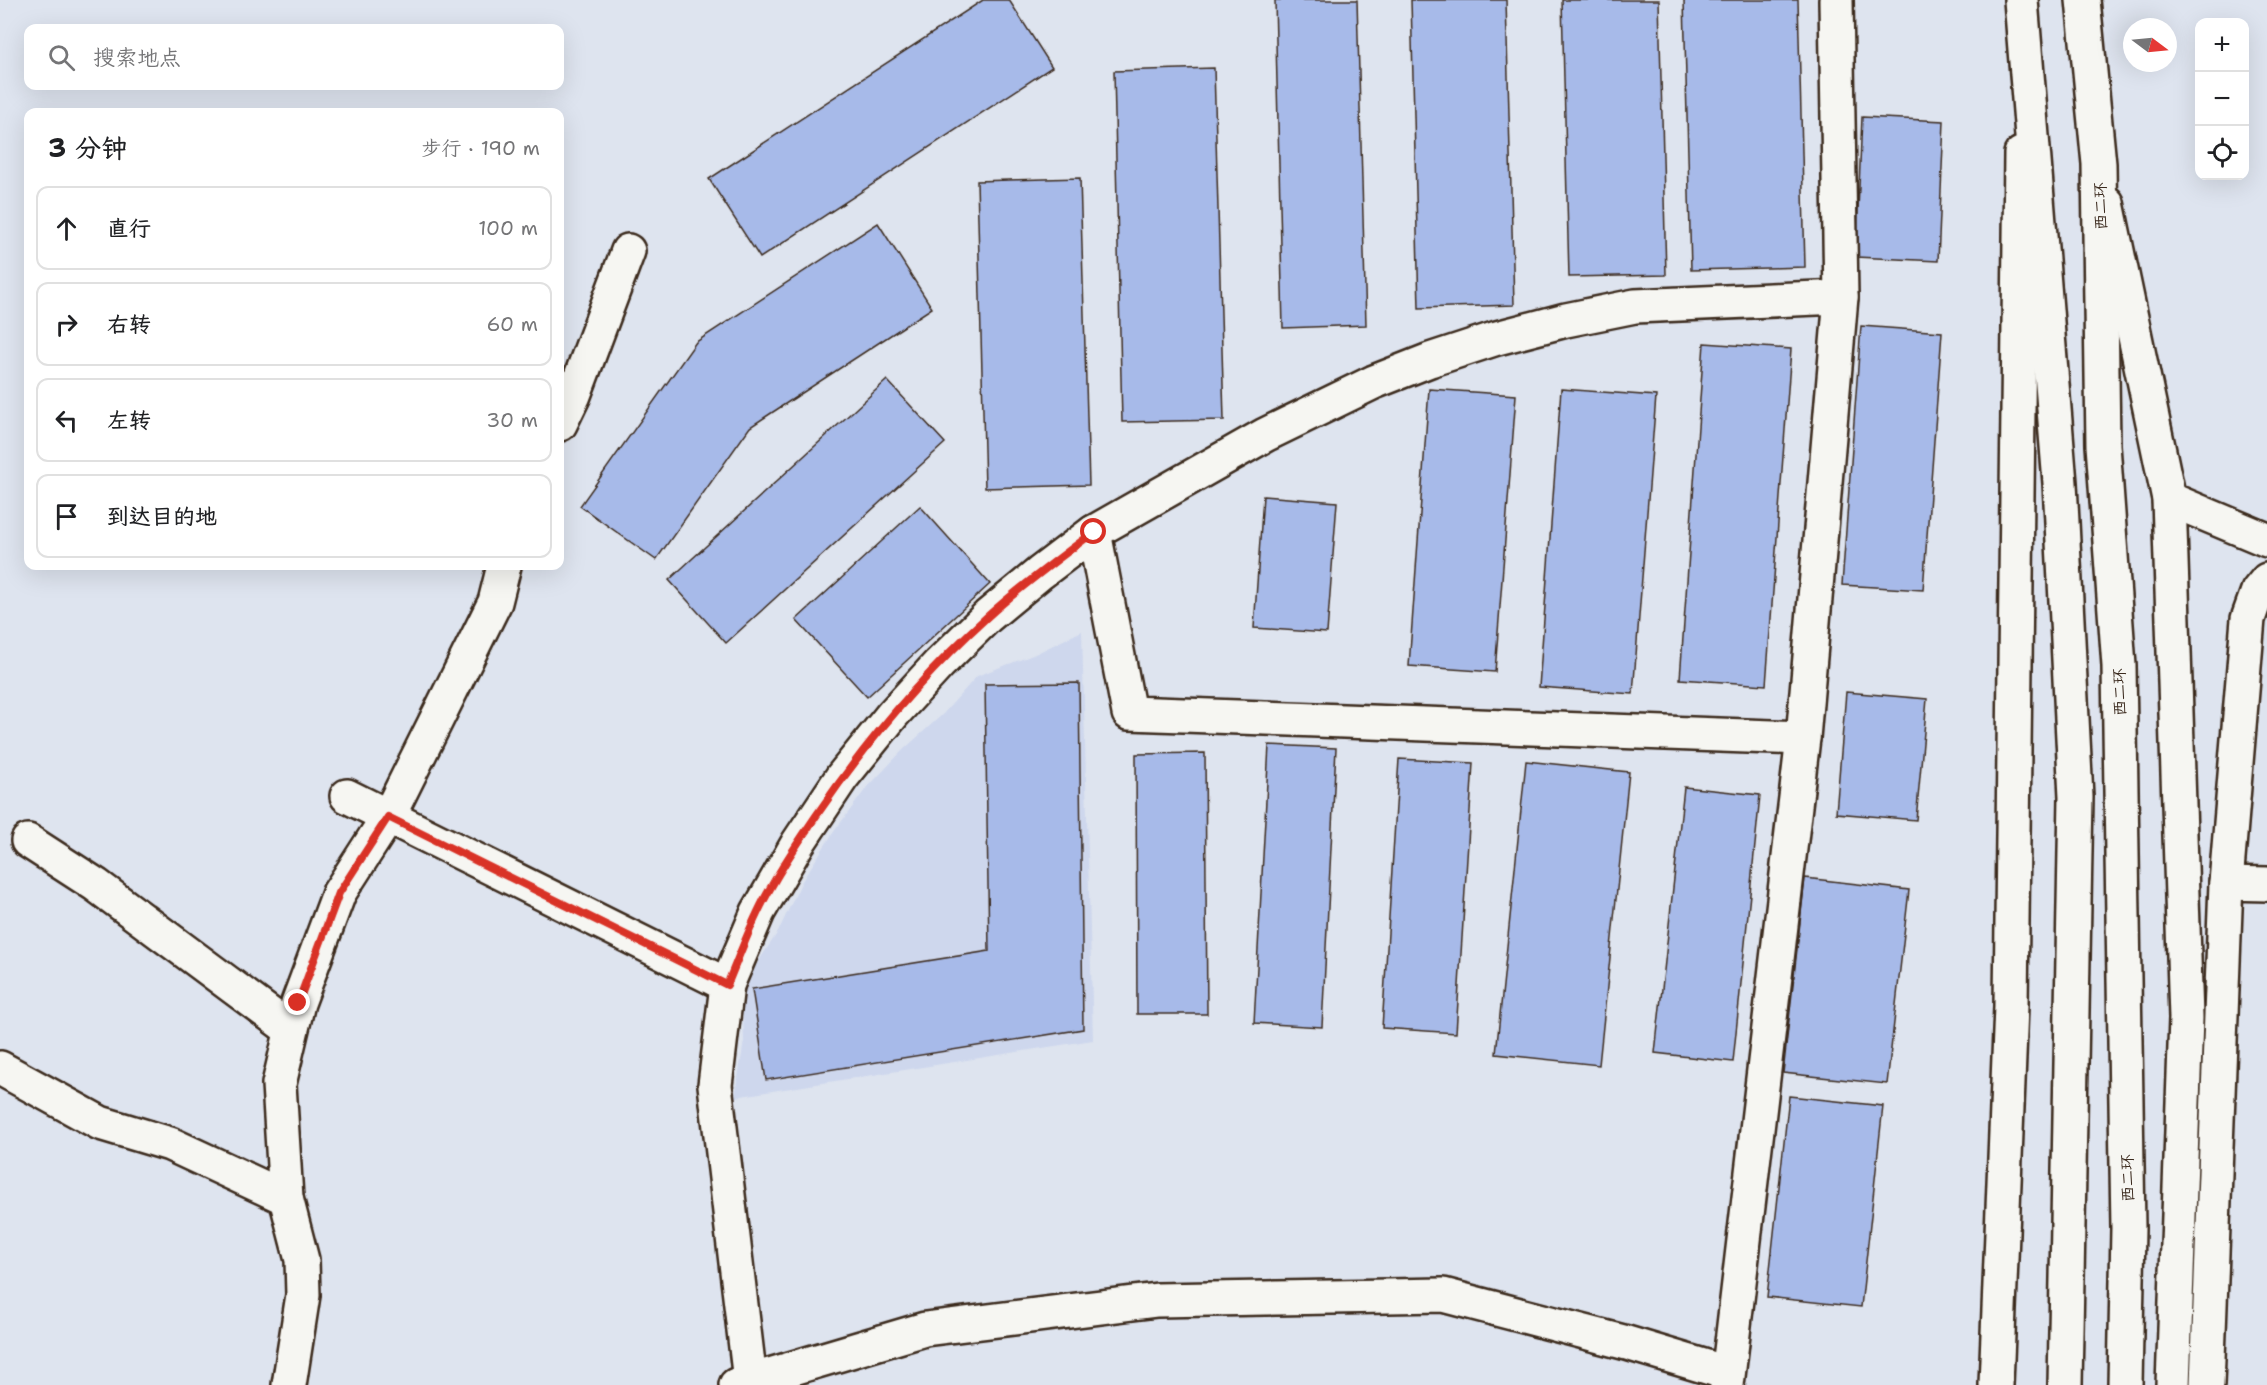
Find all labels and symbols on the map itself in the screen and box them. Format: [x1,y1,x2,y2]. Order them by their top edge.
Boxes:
north arrow [2123,18,2177,72]
street label: 西二环 [2090,182,2111,230]
route start [1080,518,1106,544]
street label: 西二环 [2109,668,2130,716]
route end [284,989,310,1015]
street label: 西二环 [2117,1154,2138,1202]

